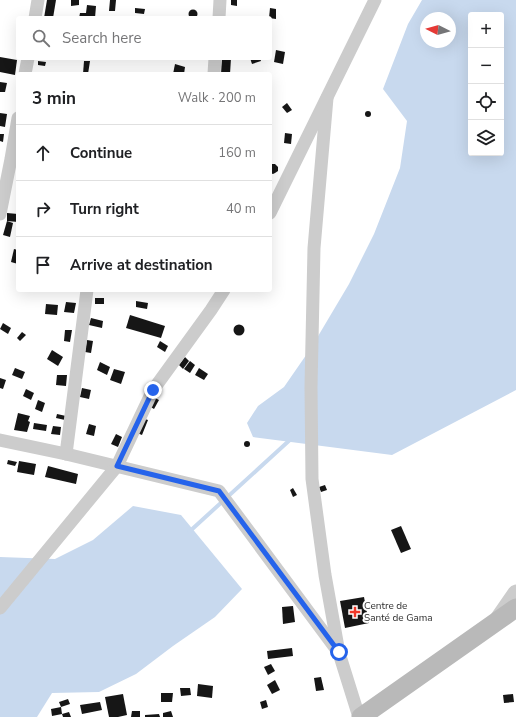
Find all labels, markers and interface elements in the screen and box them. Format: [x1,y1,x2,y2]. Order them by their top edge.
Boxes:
north arrow [420,12,456,48]
map controls [468,12,504,156]
button: + [468,12,504,48]
search box [16,16,272,60]
icon: search [30,27,52,49]
text: Search here [62,28,142,48]
button: − [468,48,504,84]
button: locate [468,84,504,120]
text: 3 min [32,87,76,110]
text: Walk · 200 m [178,89,256,107]
button: layers [468,120,504,156]
icon: ahead [32,142,54,164]
text: Continue [70,143,132,163]
text: 160 m [218,144,256,162]
icon: right [32,198,54,220]
text: Turn right [70,199,139,219]
text: 40 m [226,200,256,218]
icon: arrive [32,254,54,276]
text: Arrive at destination [70,255,213,275]
route end [144,381,162,399]
place label: Centre de Santé de Gama [364,599,433,625]
marker: Centre de Santé de Gama [349,606,361,618]
route start [330,643,348,661]

